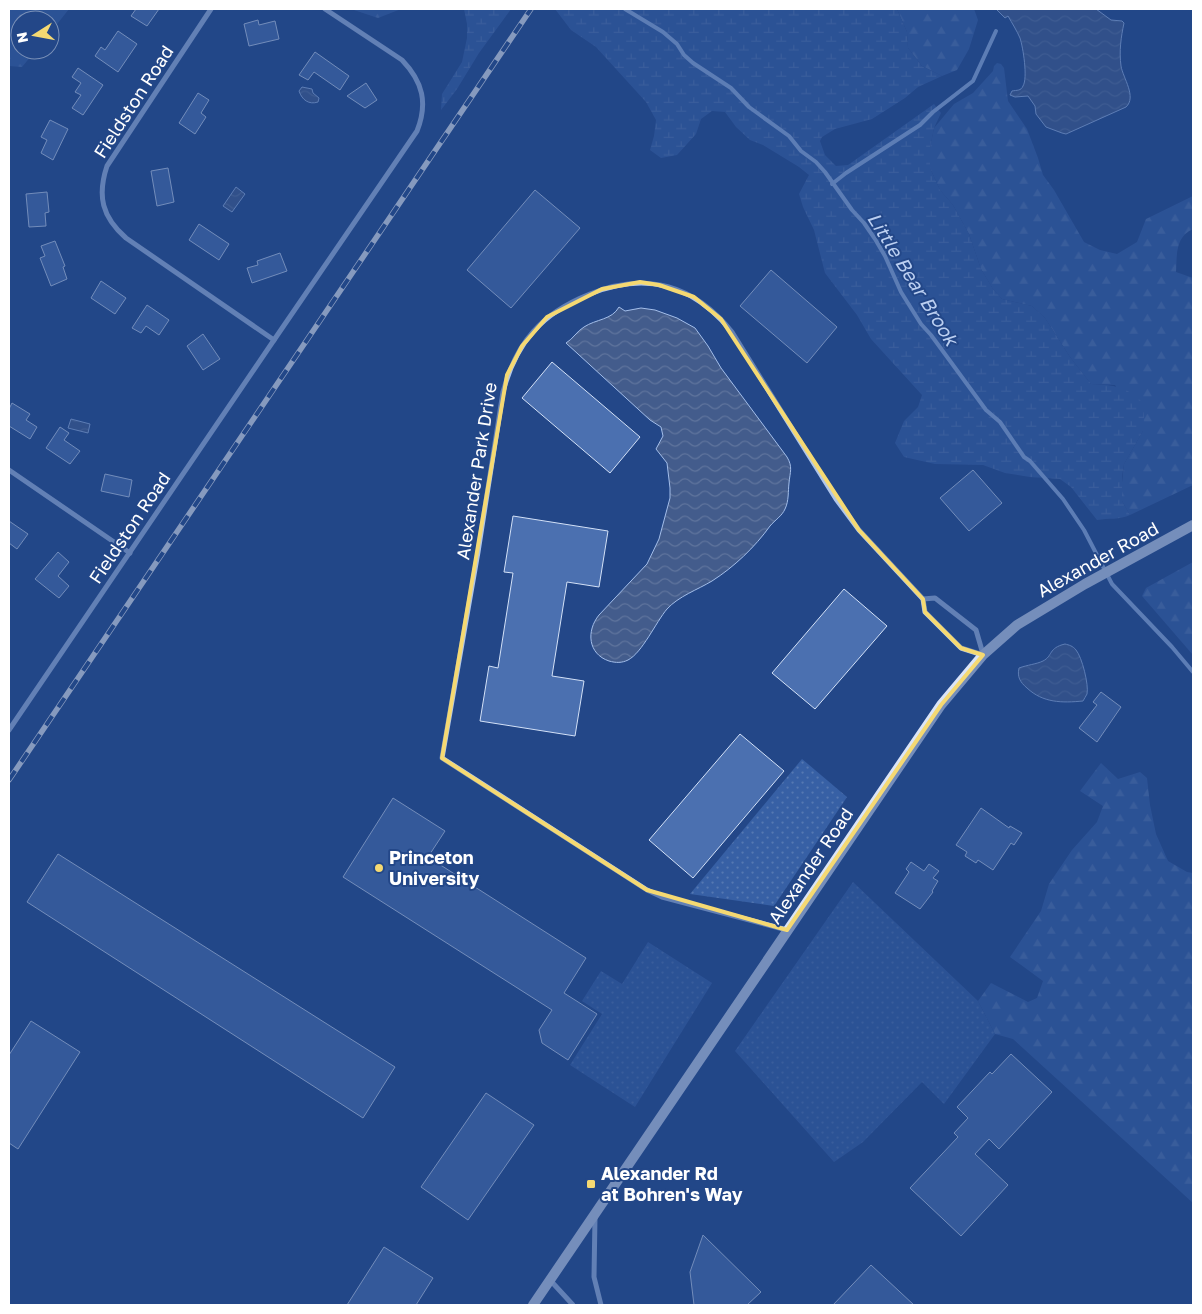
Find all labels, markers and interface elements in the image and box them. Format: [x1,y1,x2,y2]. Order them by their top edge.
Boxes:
north arrow [10,10,60,60]
text: N [12,31,31,44]
street label: Fieldston Road [89,41,178,162]
water label: Little Bear Brook [863,208,965,352]
street label: Alexander Park Drive [451,381,501,561]
street label: Fieldston Road [84,467,175,587]
street label: Alexander Road [1033,517,1162,602]
street label: Alexander Road [763,803,857,928]
place label: Princeton University [389,846,479,889]
marker: Princeton University [373,862,385,874]
place label: Alexander Rd at Bohren's Way [601,1162,743,1205]
marker: Alexander Rd at Bohren's Way [585,1178,597,1190]

